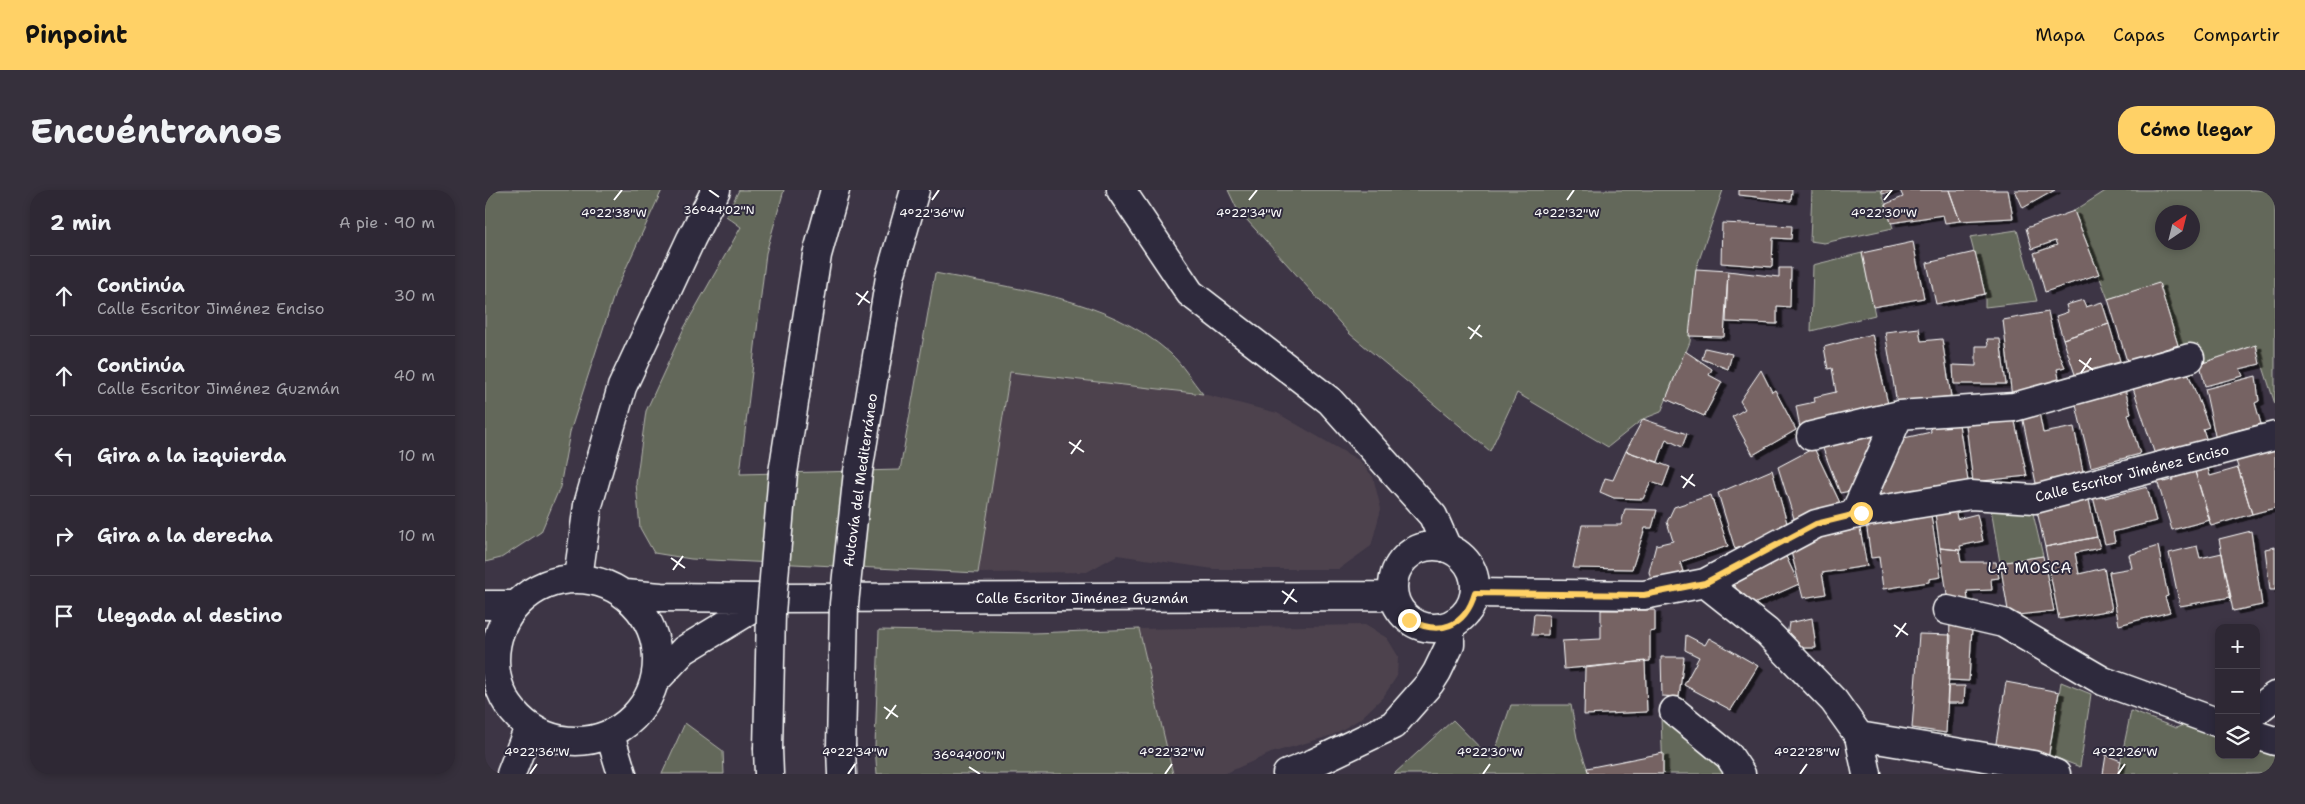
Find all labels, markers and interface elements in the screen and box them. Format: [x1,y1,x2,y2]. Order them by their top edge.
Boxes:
text: Pinpoint [25,19,127,51]
text: Mapa [2035,23,2085,47]
text: Capas [2113,23,2165,47]
text: Compartir [2193,23,2280,47]
button: Cómo llegar [2118,106,2275,154]
text: Encuéntranos [30,107,282,154]
text: 36°44'02"N [683,202,755,218]
text: 4°22'38"W [581,205,647,221]
text: 4°22'36"W [899,205,965,221]
text: 4°22'34"W [1216,205,1282,221]
text: 4°22'32"W [1534,205,1600,221]
text: 4°22'30"W [1851,205,1917,221]
north arrow [2155,205,2200,250]
text: 2 min [50,209,111,237]
text: A pie · 90 m [339,212,435,233]
text: Continúa [97,273,185,298]
icon: ahead [50,282,78,310]
text: 30 m [394,285,435,306]
text: Calle Escritor Jiménez Enciso [97,298,325,319]
text: Continúa [97,353,185,378]
icon: ahead [50,362,78,390]
text: 40 m [393,365,435,386]
text: Calle Escritor Jiménez Guzmán [97,378,340,399]
street label: Autovía del Mediterráneo [839,392,881,568]
street label: Calle Escritor Jiménez Enciso [2033,440,2231,506]
icon: left [50,442,78,470]
text: Gira a la izquierda [97,443,286,468]
text: 10 m [398,445,435,466]
route start [1850,502,1873,525]
icon: right [50,522,78,550]
text: Gira a la derecha [97,523,273,548]
text: 10 m [398,525,435,546]
district label: LA MOSCA [1988,558,2072,578]
street label: Calle Escritor Jiménez Guzmán [976,589,1189,607]
icon: arrive [50,602,78,630]
text: Llegada al destino [97,603,283,628]
route end [1398,609,1421,632]
map controls [2215,624,2260,759]
button: + [2215,624,2260,669]
button: − [2215,669,2260,714]
button: layers [2215,714,2260,759]
text: 4°22'36"W [504,744,570,760]
text: 4°22'34"W [822,744,888,760]
text: 4°22'32"W [1139,744,1205,760]
text: 4°22'30"W [1457,744,1523,760]
text: 4°22'28"W [1774,744,1840,760]
text: 4°22'26"W [2092,744,2158,760]
text: 36°44'00"N [933,747,1005,763]

